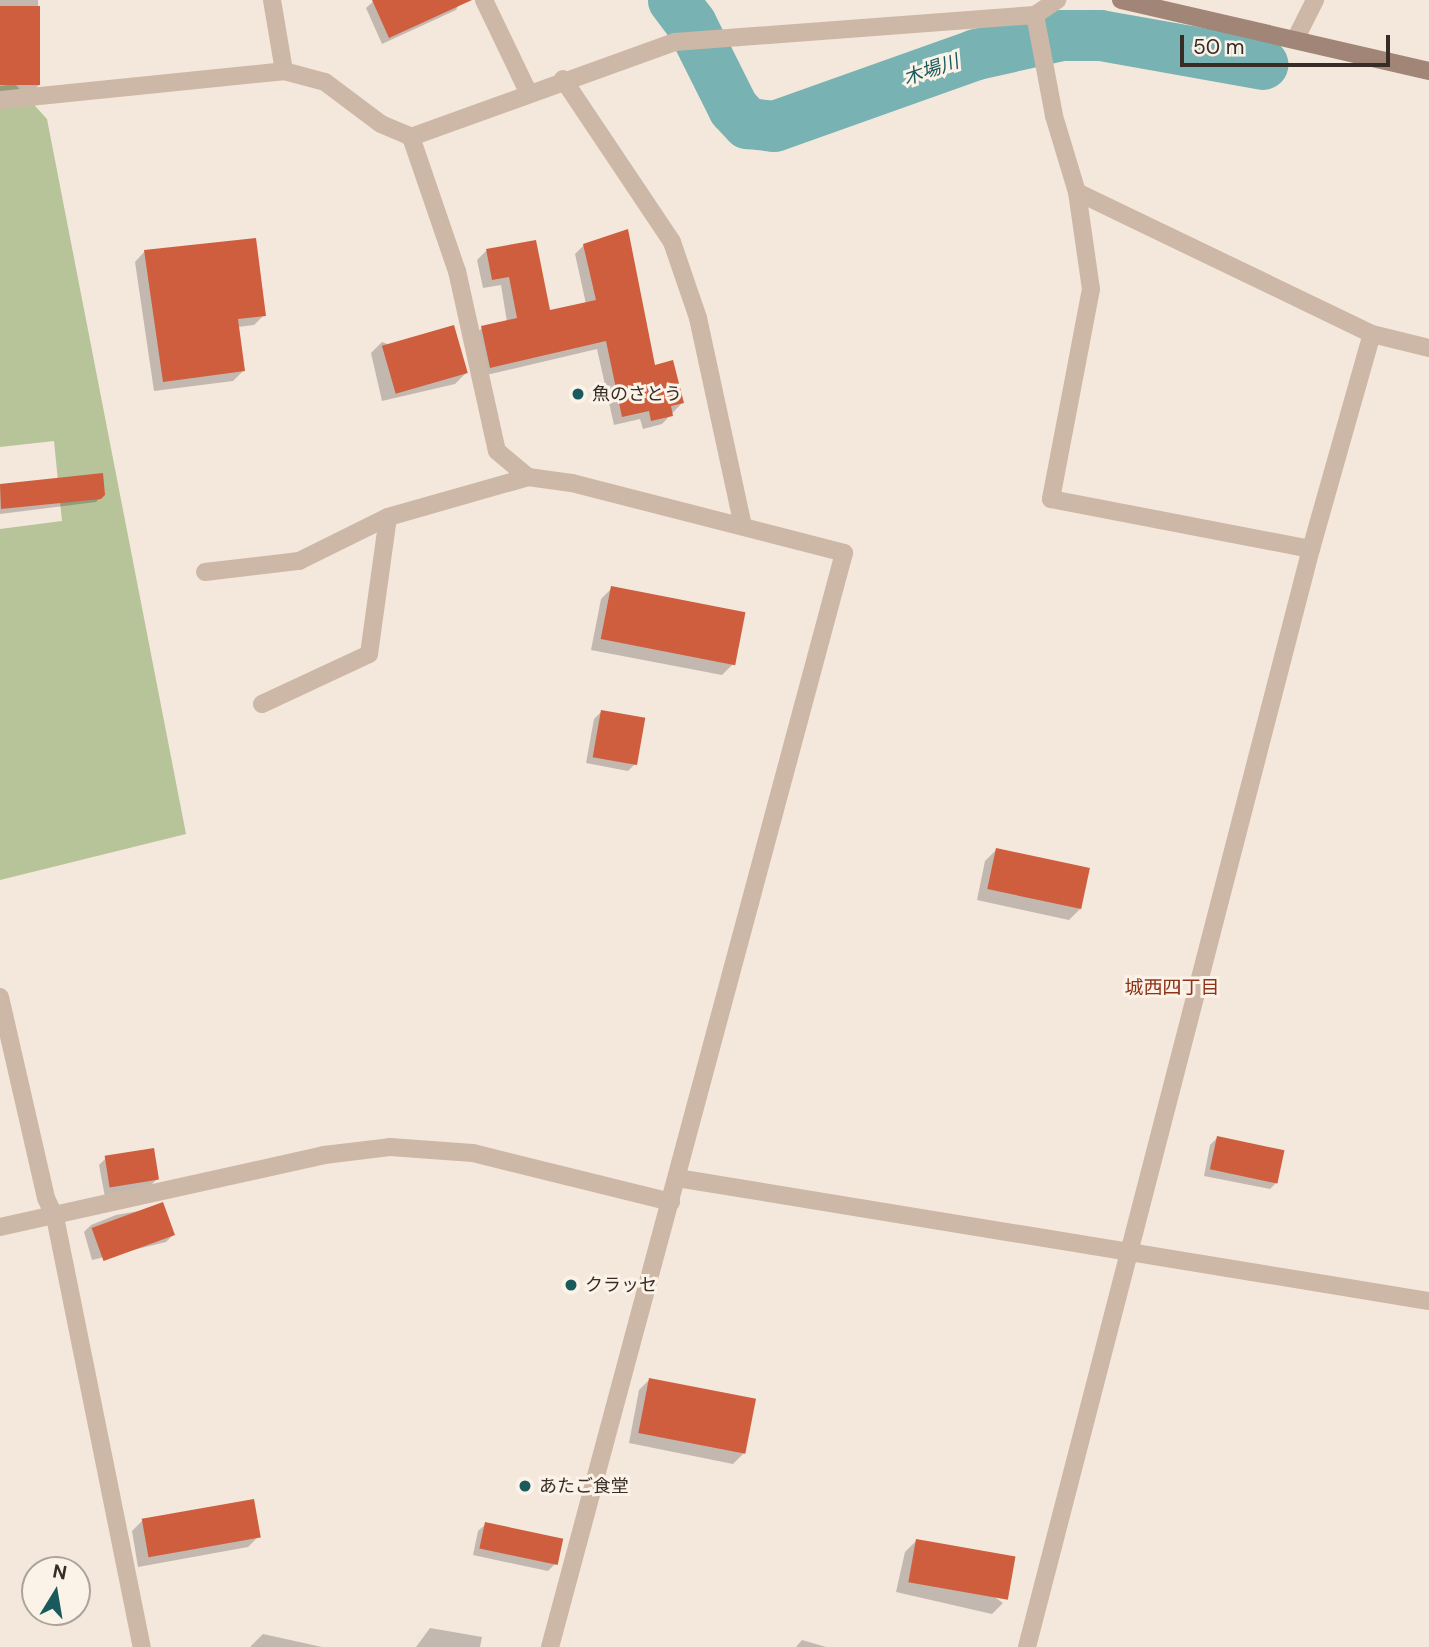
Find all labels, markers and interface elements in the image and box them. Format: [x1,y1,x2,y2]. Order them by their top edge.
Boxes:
scale bar [1184,21,1394,65]
text: 50 m [1193,33,1244,61]
water label: 木場川 [900,50,962,90]
place label: 魚のさとう [592,383,682,405]
marker: 魚のさとう [570,386,586,402]
district label: 城西四丁目 [1125,977,1219,999]
place label: クラッセ [585,1274,657,1296]
marker: クラッセ [563,1277,579,1293]
place label: あたご食堂 [539,1475,629,1497]
marker: あたご食堂 [517,1478,533,1494]
north arrow [21,1556,91,1626]
text: N [51,1558,69,1585]

